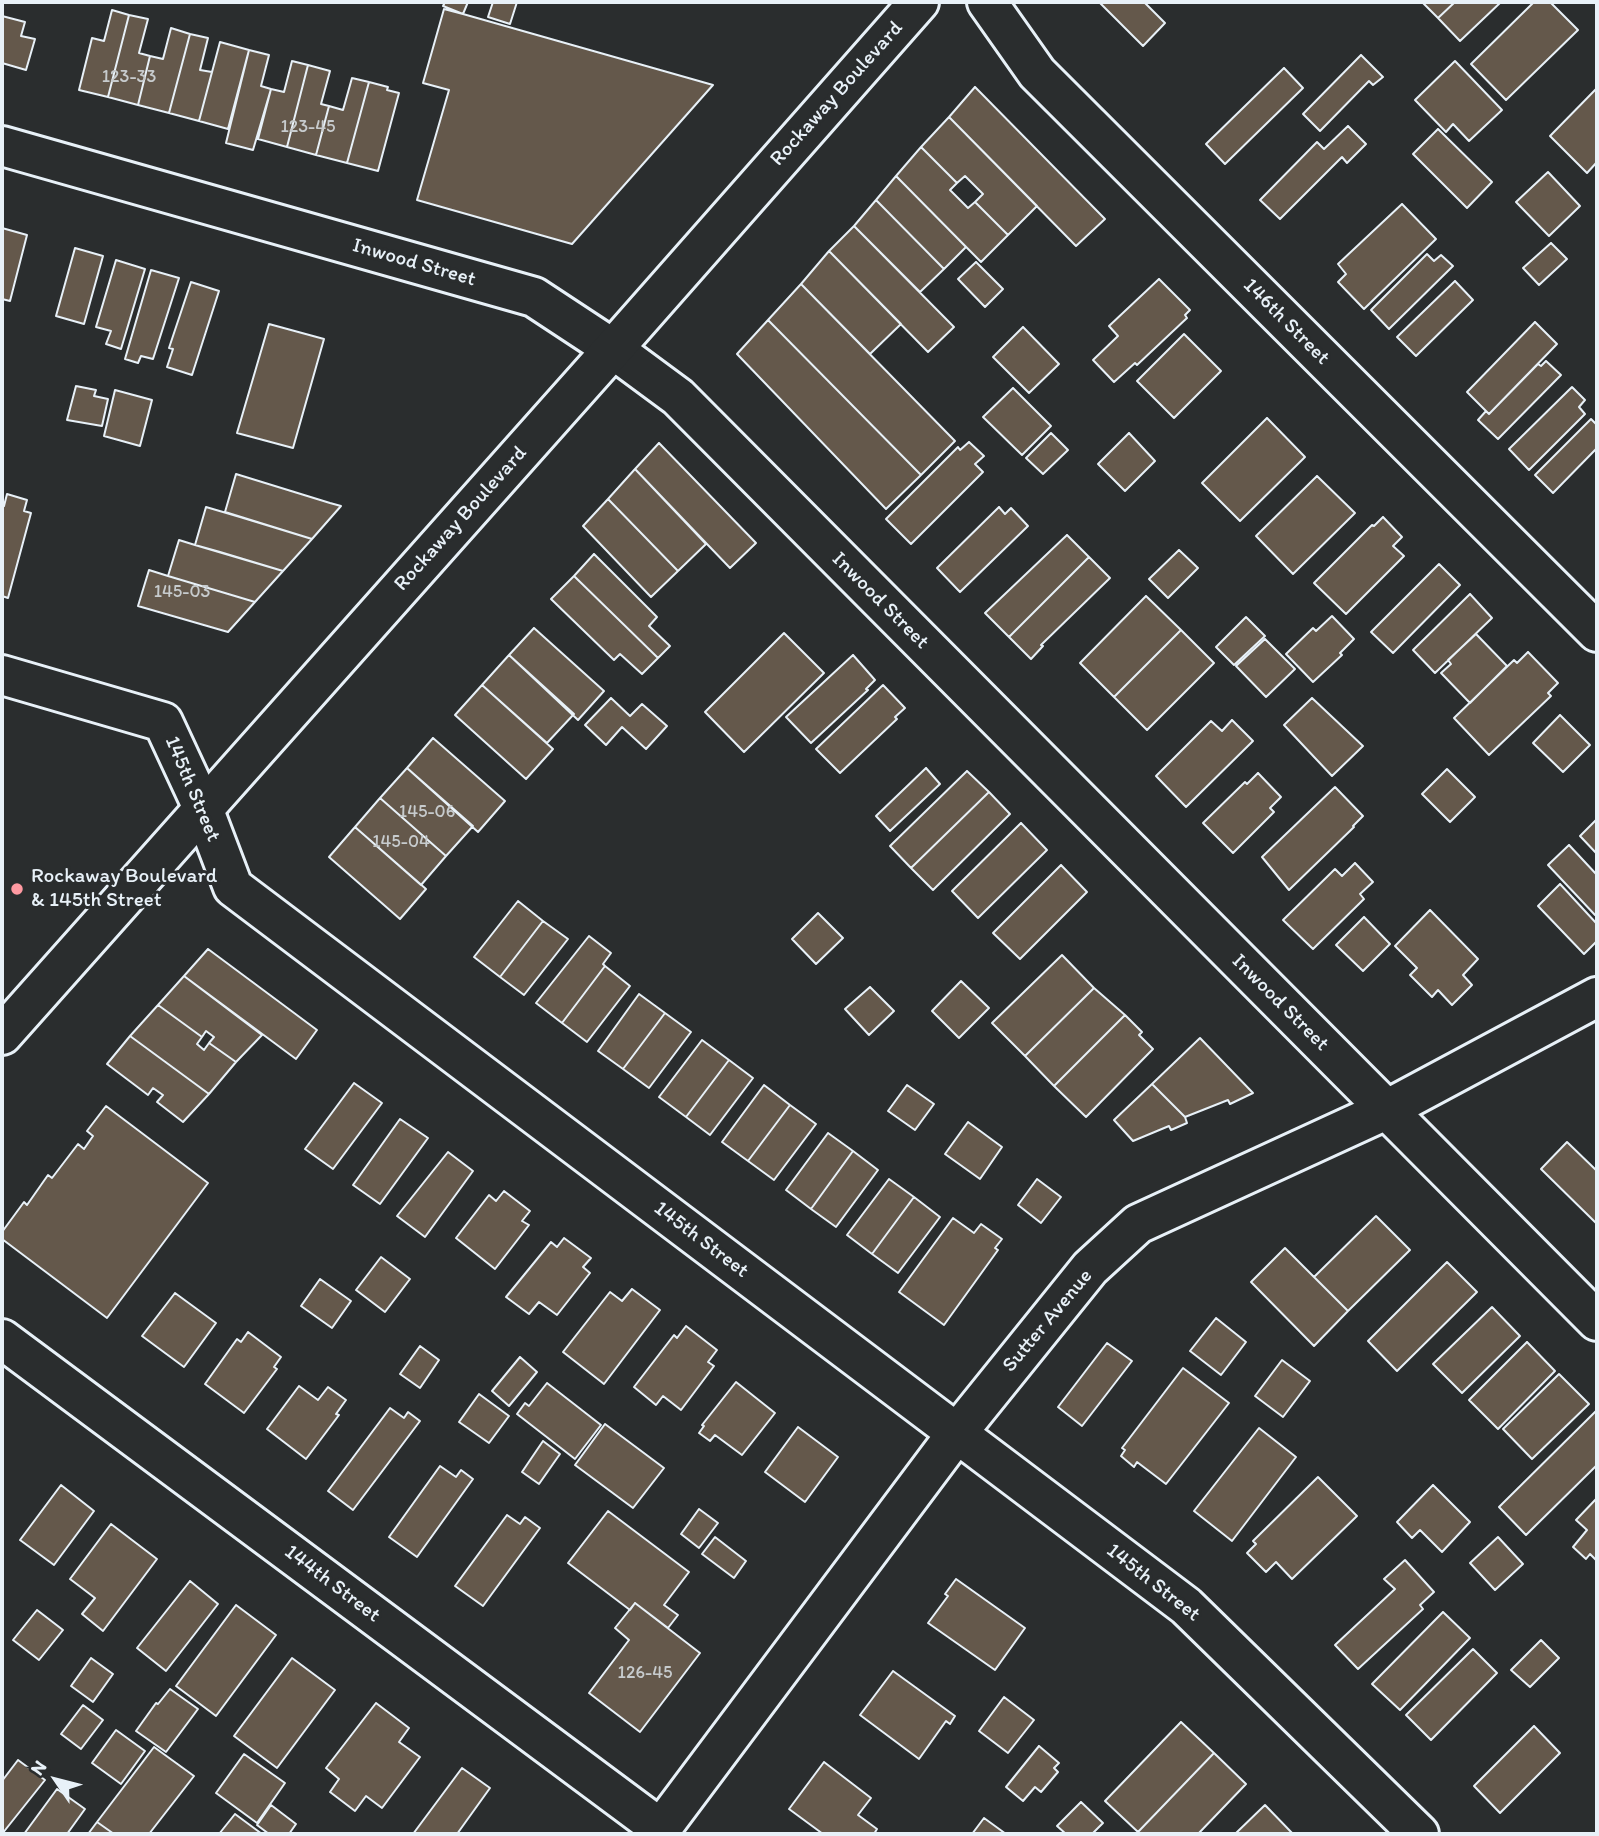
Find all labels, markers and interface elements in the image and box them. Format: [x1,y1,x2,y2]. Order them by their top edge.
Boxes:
street label: Rockaway Boulevard [765,16,909,172]
house number: 123-33 [102,66,156,88]
house number: 123-45 [280,116,336,138]
street label: Inwood Street [349,233,479,293]
street label: 146th Street [1237,273,1335,371]
street label: Rockaway Boulevard [389,441,533,597]
street label: Inwood Street [826,547,934,655]
house number: 145-03 [154,581,210,603]
street label: 145th Street [158,732,226,846]
house number: 145-06 [399,801,455,823]
house number: 145-04 [372,831,430,853]
place label: Rockaway Boulevard & 145th Street [31,864,217,914]
marker: Rockaway Boulevard & 145th Street [9,881,25,897]
street label: Inwood Street [1226,949,1334,1057]
street label: 145th Street [649,1196,753,1284]
street label: Sutter Avenue [998,1264,1098,1378]
street label: 145th Street [1101,1539,1205,1627]
street label: 144th Street [279,1540,385,1628]
house number: 126-45 [618,1662,672,1684]
north arrow [21,1745,91,1815]
text: N [25,1756,51,1780]

